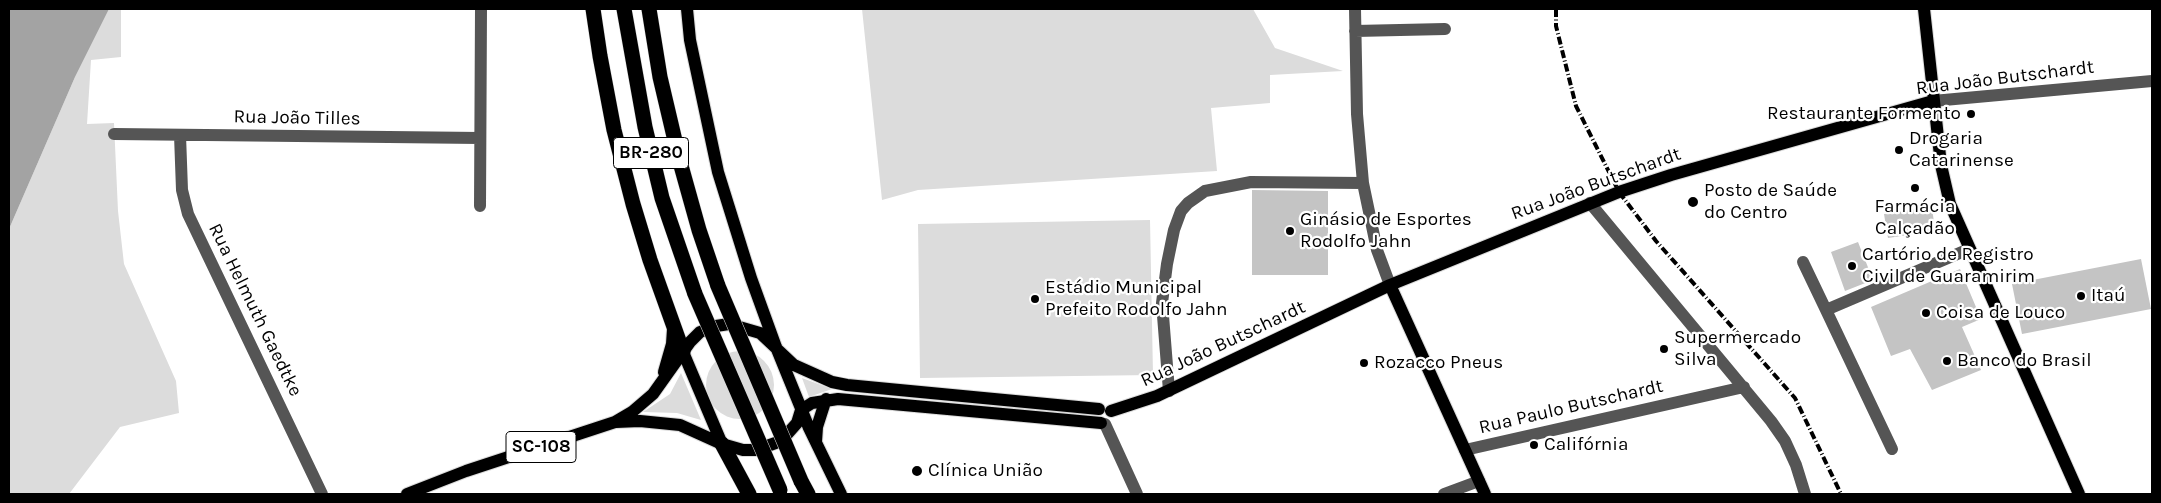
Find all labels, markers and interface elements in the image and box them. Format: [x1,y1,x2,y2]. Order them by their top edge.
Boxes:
street label: Rua João Butschardt [1915,56,2095,100]
place label: Restaurante Formento [1767,103,1961,125]
street label: Rua João Tilles [233,105,361,131]
marker: Restaurante Formento [1965,108,1977,120]
place label: Drogaria Catarinense [1909,128,2014,172]
road number: BR-280 [614,138,688,168]
street label: Rua João Butschardt [1508,143,1684,225]
marker: Drogaria Catarinense [1893,144,1905,156]
place label: Posto de Saúde do Centro [1704,180,1837,224]
marker: Farmácia Calçadão [1909,182,1921,194]
marker: Posto de Saúde do Centro [1686,195,1700,209]
place label: Farmácia Calçadão [1875,196,1955,240]
place label: Ginásio de Esportes Rodolfo Jahn [1300,209,1472,253]
street label: Rua Helmuth Gaedtke [203,220,307,400]
marker: Ginásio de Esportes Rodolfo Jahn [1284,225,1296,237]
place label: Cartório de Registro Civil de Guaramirim [1862,244,2035,288]
marker: Cartório de Registro Civil de Guaramirim [1846,260,1858,272]
place label: Estádio Municipal Prefeito Rodolfo Jahn [1045,277,1228,321]
place label: Itaú [2091,285,2125,307]
marker: Itaú [2075,290,2087,302]
marker: Estádio Municipal Prefeito Rodolfo Jahn [1029,293,1041,305]
street label: Rua João Butschardt [1137,296,1309,392]
place label: Coisa de Louco [1936,302,2065,324]
marker: Coisa de Louco [1920,307,1932,319]
place label: Supermercado Silva [1674,327,1801,371]
marker: Supermercado Silva [1658,343,1670,355]
place label: Banco do Brasil [1957,350,2092,372]
place label: Rozacco Pneus [1374,352,1503,374]
marker: Banco do Brasil [1941,355,1953,367]
marker: Rozacco Pneus [1358,357,1370,369]
street label: Rua Paulo Butschardt [1477,375,1665,439]
road number: SC-108 [506,432,576,462]
place label: Califórnia [1544,434,1628,456]
marker: Califórnia [1528,439,1540,451]
place label: Clínica União [928,460,1043,482]
marker: Clínica União [910,464,924,478]

